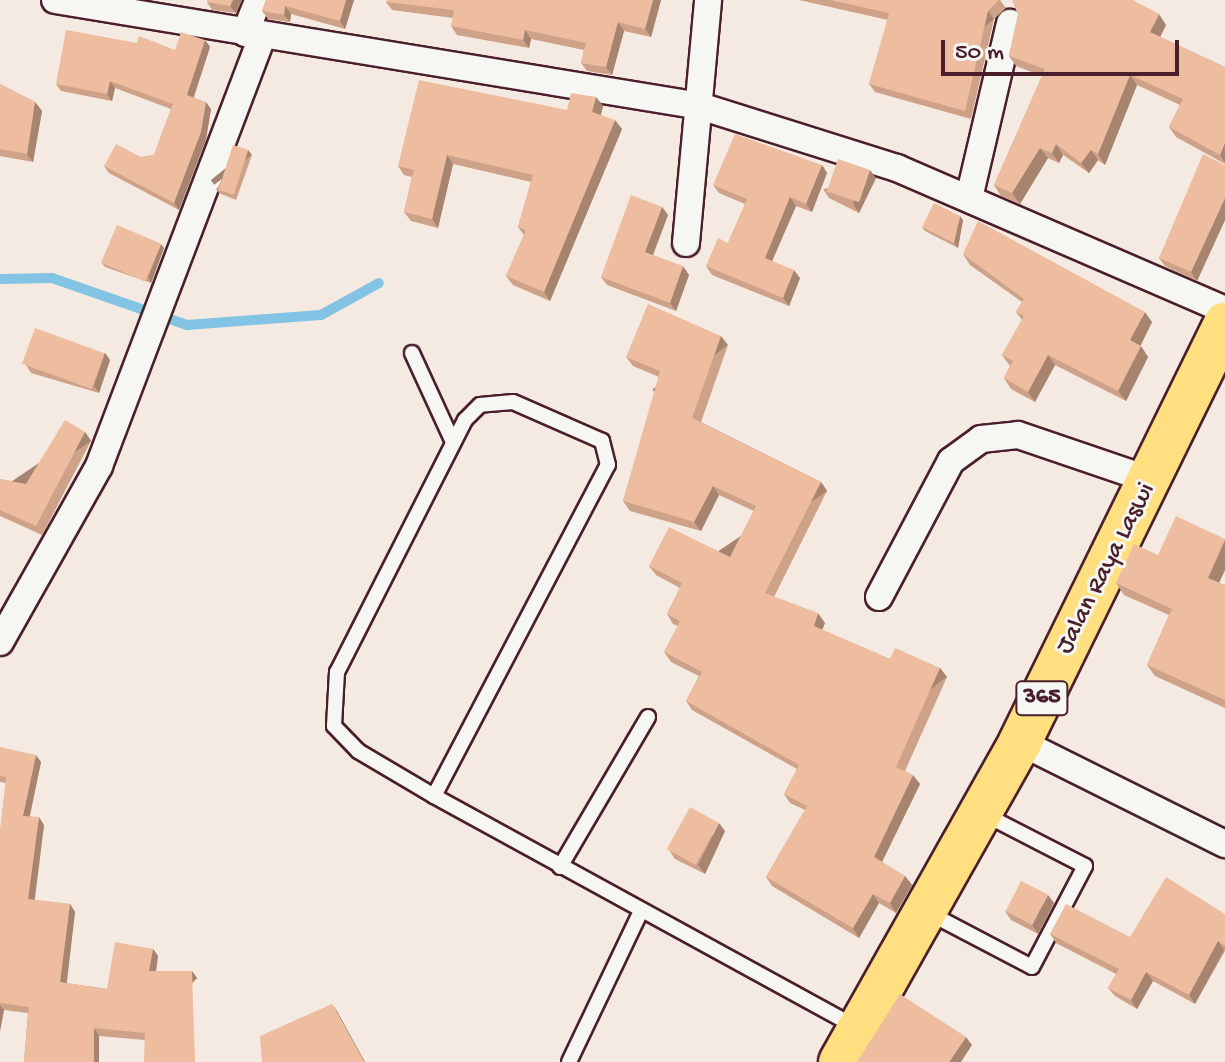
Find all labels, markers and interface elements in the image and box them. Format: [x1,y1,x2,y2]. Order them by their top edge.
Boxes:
scale bar [945,24,1183,74]
text: 50 m [955,39,1004,68]
street label: Jalan Raya Laswi [1051,478,1163,660]
road number: 365 [1014,678,1070,718]

